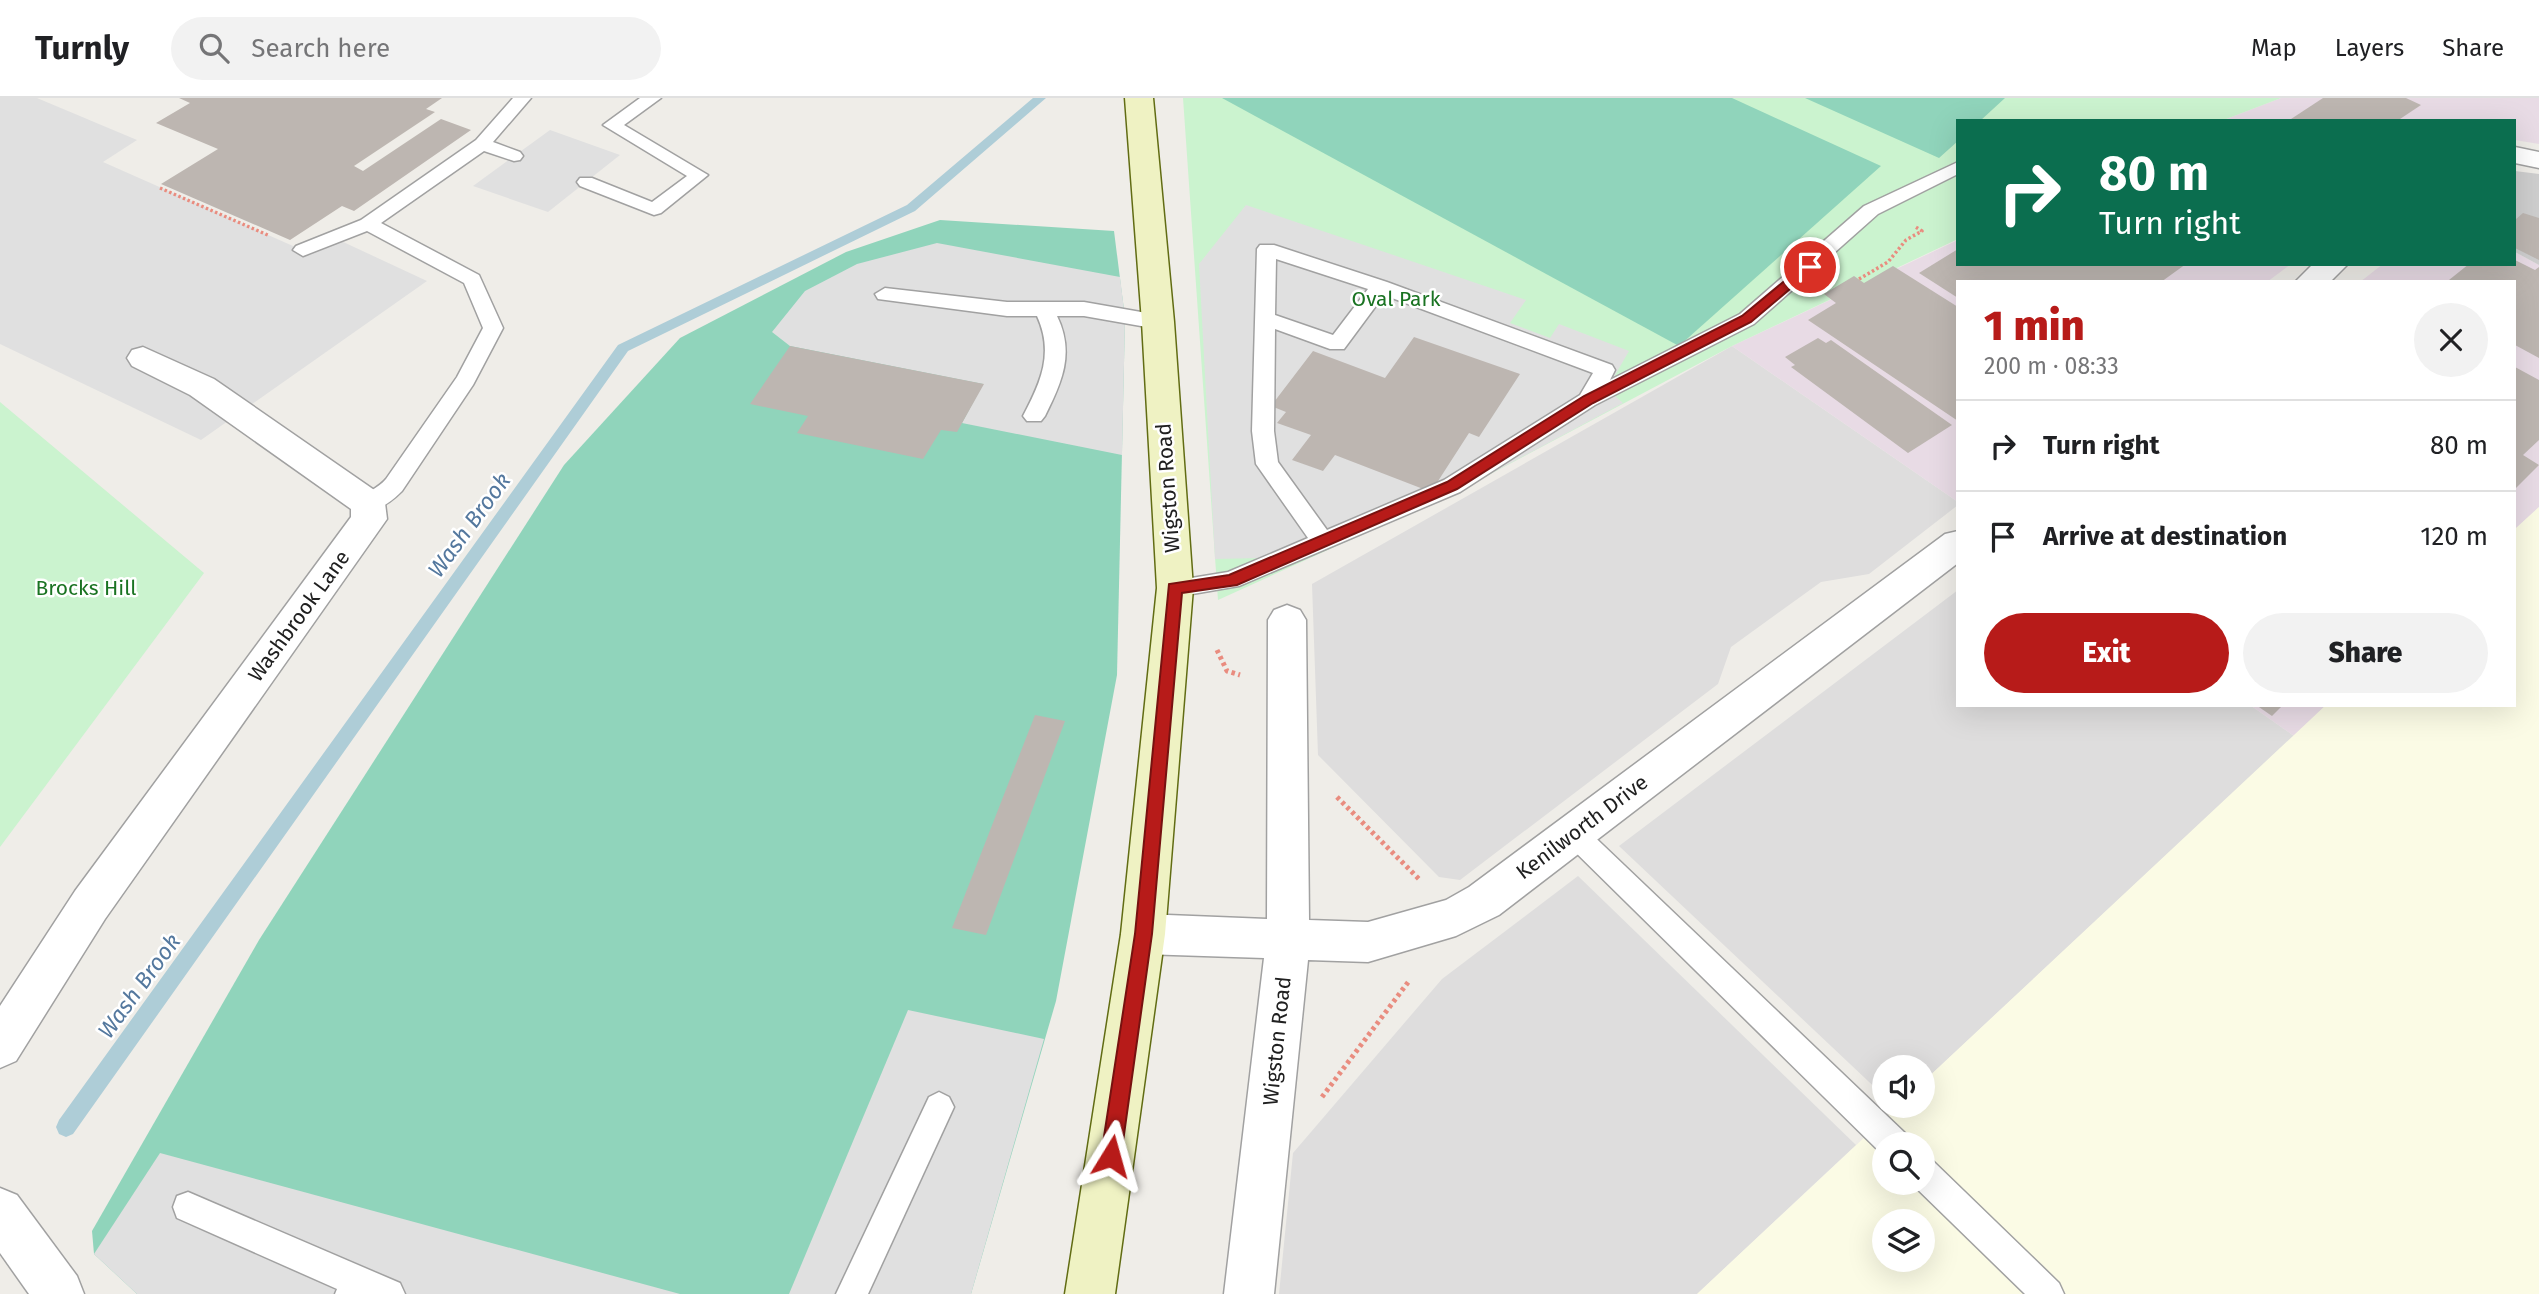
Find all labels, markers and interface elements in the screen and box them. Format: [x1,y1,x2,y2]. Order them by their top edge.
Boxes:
search box [171,17,661,80]
text: Turnly [35,28,129,68]
icon: search [195,29,233,67]
text: Search here [251,33,390,64]
text: Map [2251,34,2297,62]
text: Layers [2335,34,2404,62]
text: Share [2442,34,2504,62]
text: 80 m [2099,144,2209,203]
icon: right [1984,147,2075,238]
text: Turn right [2099,204,2241,242]
pin [1780,237,1840,297]
icon: arrive [1791,248,1829,286]
park label: Oval Park [1352,286,1441,312]
text: 1 min [1984,301,2085,351]
button: close [2414,303,2488,377]
text: 200 m · 08:33 [1984,352,2119,380]
street label: Wigston Road [1151,422,1185,554]
icon: right [1984,427,2022,465]
text: Turn right [2043,430,2160,461]
text: 80 m [2430,430,2488,461]
water label: Wash Brook [422,467,516,583]
icon: arrive [1984,518,2022,556]
text: Arrive at destination [2043,521,2287,552]
text: 120 m [2420,521,2488,552]
street label: Washbrook Lane [243,545,355,687]
park label: Brocks Hill [35,575,137,601]
button: Exit [1984,613,2229,693]
button: Share [2243,613,2488,693]
street label: Kenilworth Drive [1511,769,1653,885]
water label: Wash Brook [92,928,186,1044]
street label: Wigston Road [1257,975,1297,1107]
map controls [1872,1055,1935,1272]
button: sound [1872,1055,1935,1118]
position arrow [1074,1119,1148,1193]
button: search [1872,1132,1935,1195]
button: layers [1872,1209,1935,1272]

